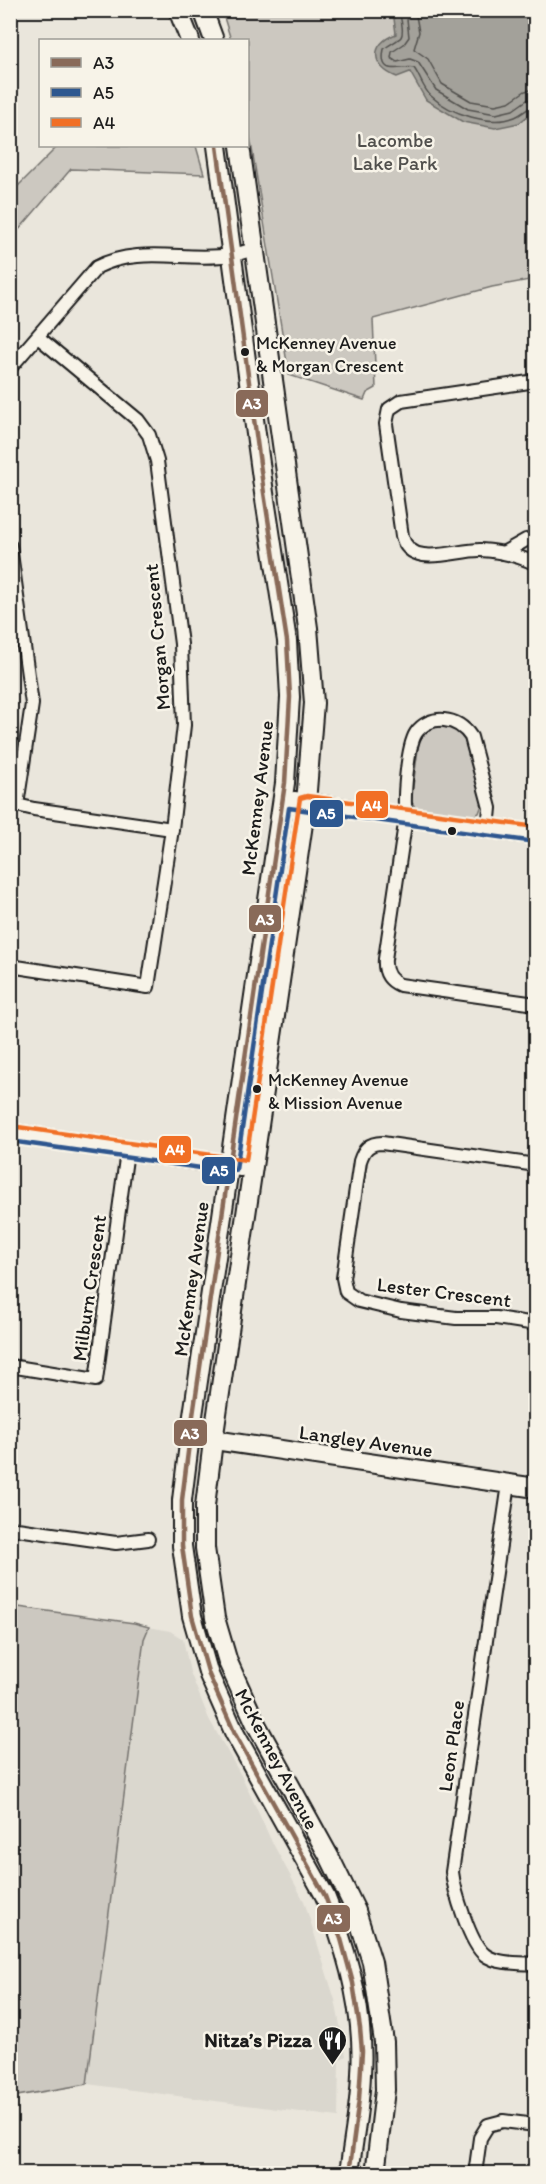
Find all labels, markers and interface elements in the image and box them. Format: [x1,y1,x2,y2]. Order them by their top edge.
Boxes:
legend [39,39,249,147]
text: A3 [93,52,115,74]
text: A5 [93,82,114,104]
text: A4 [93,112,116,134]
park label: Lacombe Lake Park [353,128,438,175]
place label: McKenney Avenue & Morgan Crescent [256,332,404,377]
marker: McKenney Avenue & Morgan Crescent [239,346,251,358]
line badge: A3 [235,389,269,418]
text: A3 [242,394,262,413]
street label: Morgan Crescent [139,562,175,711]
street label: McKenney Avenue [236,719,278,877]
line badge: A4 [355,790,389,819]
text: A4 [361,796,382,815]
line badge: A5 [309,799,344,828]
text: A5 [316,804,336,823]
unlabelled marker [446,825,458,837]
line badge: A3 [248,904,282,933]
text: A3 [255,910,275,929]
place label: McKenney Avenue & Mission Avenue [268,1069,409,1114]
marker: McKenney Avenue & Mission Avenue [251,1083,263,1095]
line badge: A4 [158,1135,192,1164]
text: A4 [164,1140,185,1159]
line badge: A5 [201,1156,236,1185]
text: A5 [209,1161,229,1180]
street label: McKenney Avenue [168,1200,214,1358]
street label: Milburn Crescent [67,1213,111,1363]
street label: Lester Crescent [376,1272,513,1312]
line badge: A3 [173,1419,208,1447]
street label: Langley Avenue [298,1420,434,1462]
text: A3 [180,1424,200,1443]
street label: McKenney Avenue [230,1684,324,1834]
street label: Leon Place [433,1699,469,1793]
line badge: A3 [316,1904,351,1933]
text: A3 [323,1909,343,1928]
restaurant icon: Nitza’s Pizza [317,2024,349,2066]
place label: Nitza’s Pizza [204,2028,313,2052]

